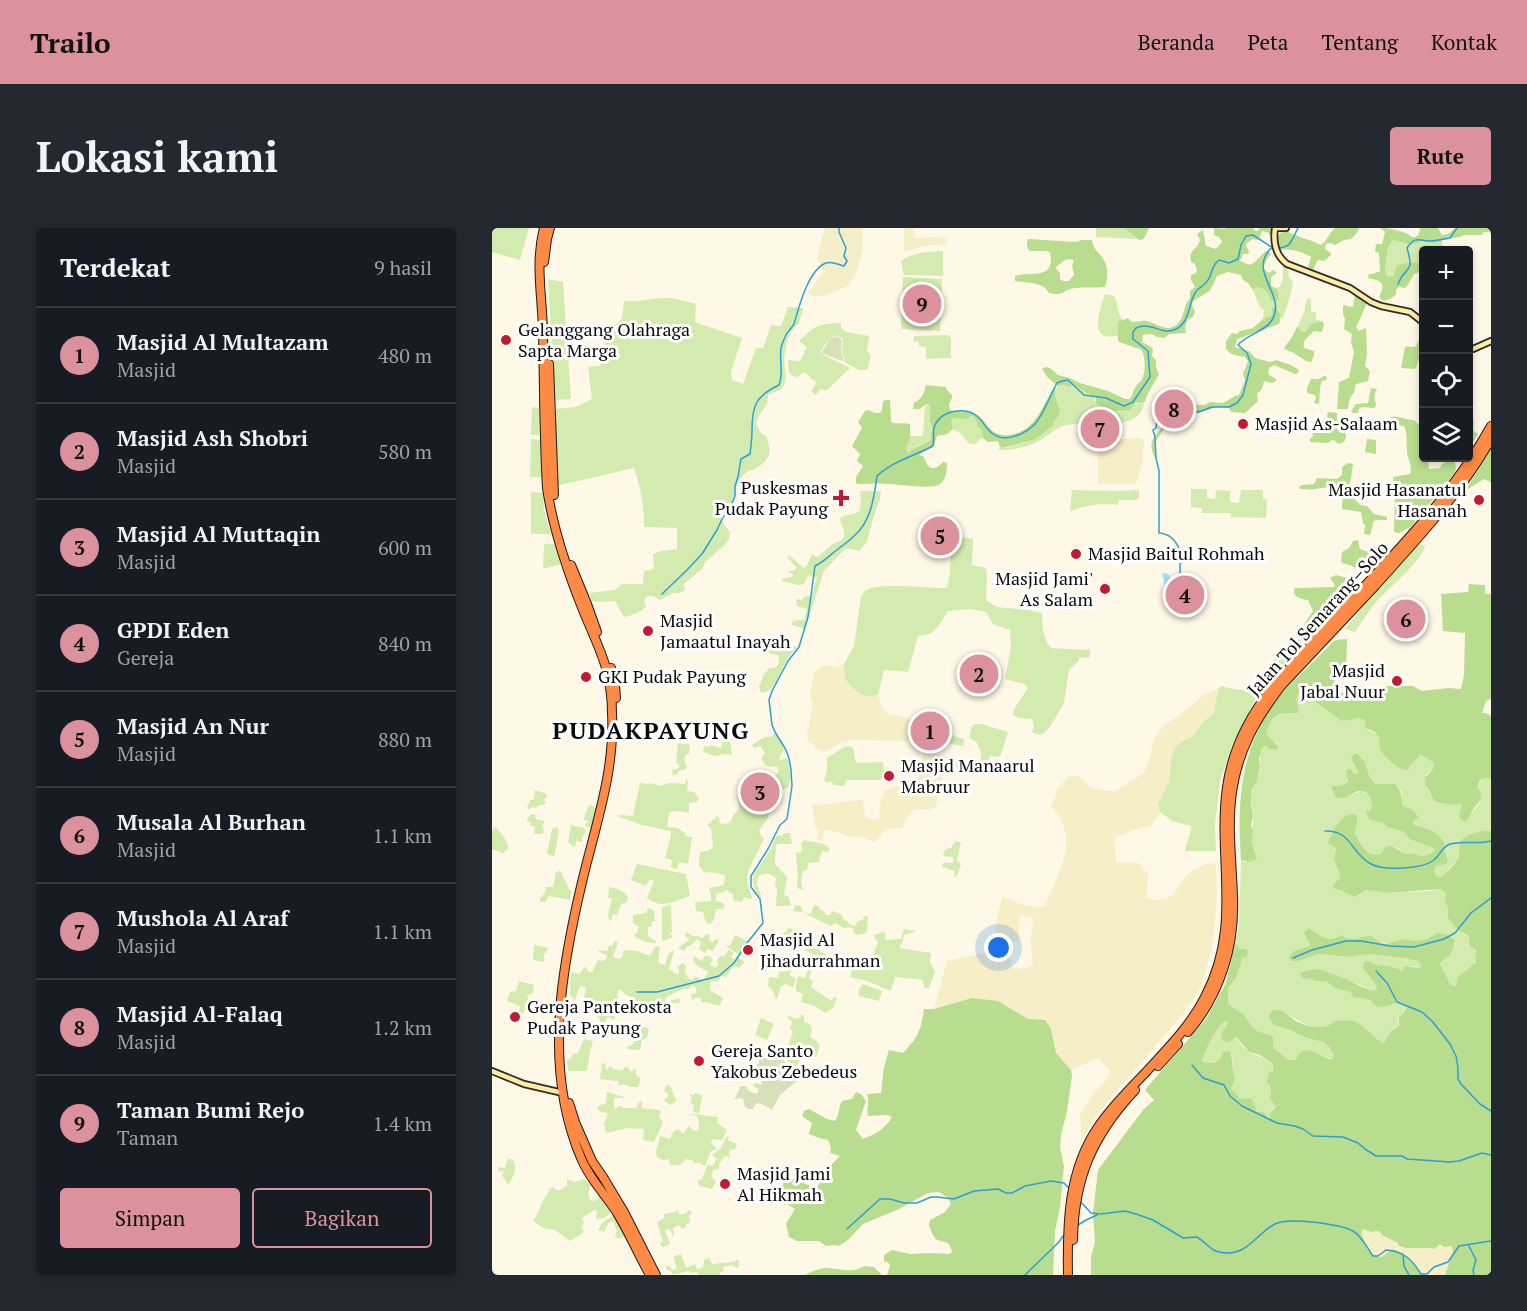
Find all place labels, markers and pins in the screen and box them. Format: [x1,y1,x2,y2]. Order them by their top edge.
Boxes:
pin: 9 [902,282,942,326]
place label: Gelanggang Olahraga Sapta Marga [518,317,690,362]
marker: Gelanggang Olahraga Sapta Marga [499,333,513,347]
pin: 8 [1154,386,1194,432]
pin: 7 [1080,406,1120,452]
place label: Masjid As-Salaam [1255,411,1398,435]
marker: Masjid As-Salaam [1236,417,1250,431]
place label: Puskesmas Pudak Payung [715,475,829,520]
place label: Masjid Hasanatul Hasanah [1328,477,1467,522]
marker: Puskesmas Pudak Payung [832,489,850,507]
marker: Masjid Hasanatul Hasanah [1472,493,1486,507]
pin: 5 [920,514,960,558]
place label: Masjid Baitul Rohmah [1088,541,1265,565]
marker: Masjid Baitul Rohmah [1069,547,1083,561]
place label: Masjid Jami' As Salam [995,566,1093,611]
pin: 4 [1166,572,1204,617]
marker: Masjid Jami' As Salam [1098,582,1112,596]
pin: 6 [1386,596,1426,642]
place label: Masjid Jamaatul Inayah [660,608,791,653]
marker: Masjid Jamaatul Inayah [641,624,655,638]
pin: 2 [960,652,998,696]
place label: Masjid Jabal Nuur [1300,658,1385,703]
place label: GKI Pudak Payung [598,664,746,688]
marker: GKI Pudak Payung [579,670,593,684]
marker: Masjid Jabal Nuur [1390,674,1404,688]
pin: 1 [910,708,950,754]
place label: Masjid Manaarul Mabruur [901,753,1035,798]
marker: Masjid Manaarul Mabruur [882,769,896,783]
pin: 3 [740,770,780,814]
place label: Masjid Al Jihadurrahman [760,927,881,972]
marker: Masjid Al Jihadurrahman [741,943,755,957]
place label: Gereja Pantekosta Pudak Payung [527,994,672,1039]
marker: Gereja Pantekosta Pudak Payung [508,1010,522,1024]
place label: Gereja Santo Yakobus Zebedeus [711,1038,857,1083]
marker: Gereja Santo Yakobus Zebedeus [692,1054,706,1068]
place label: Masjid Jami Al Hikmah [737,1161,831,1206]
marker: Masjid Jami Al Hikmah [718,1177,732,1191]

